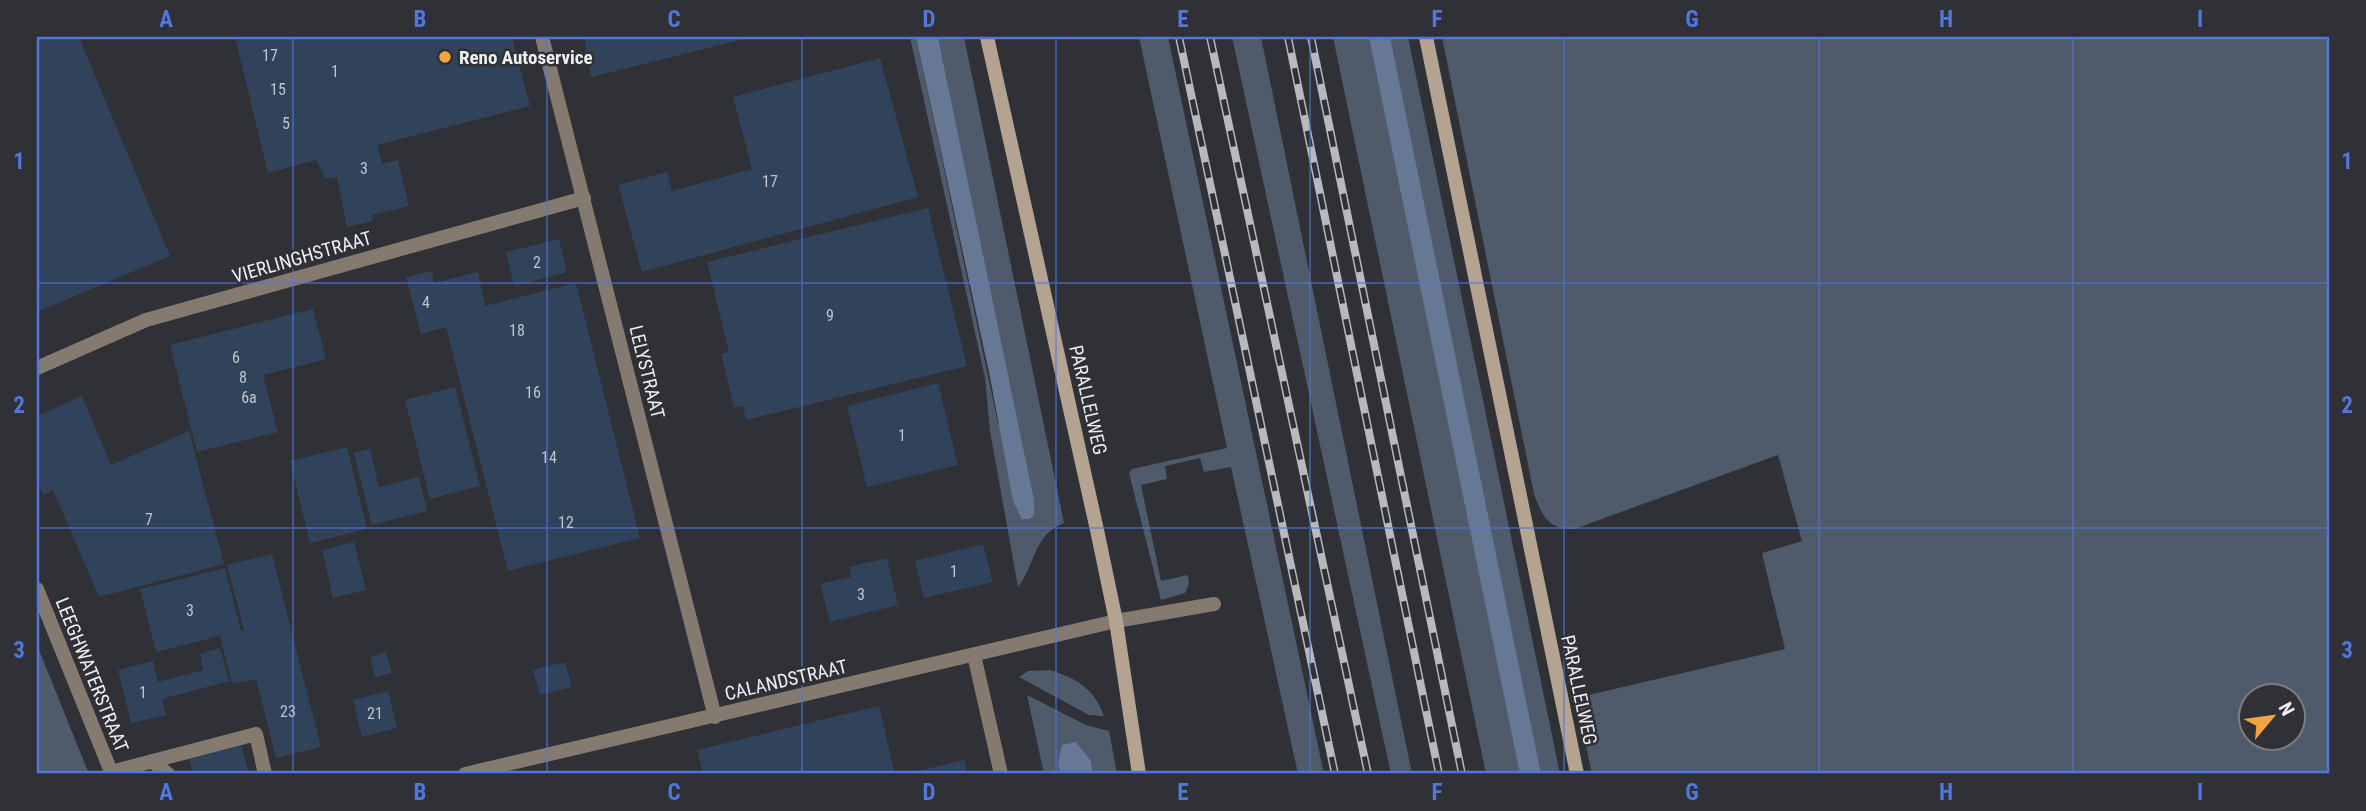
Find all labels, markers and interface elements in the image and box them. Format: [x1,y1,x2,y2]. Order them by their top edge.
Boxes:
text: A [159,6,173,33]
text: B [414,6,426,33]
text: C [667,6,681,33]
text: D [923,6,936,33]
text: E [1177,6,1189,33]
text: F [1432,6,1443,33]
text: G [1685,6,1699,33]
text: H [1939,6,1953,33]
text: I [2197,6,2203,33]
house number: 17 [262,46,278,65]
place label: Reno Autoservice [459,46,593,69]
marker: Reno Autoservice [437,49,453,65]
house number: 1 [331,62,339,81]
house number: 15 [270,80,286,99]
house number: 5 [282,114,290,133]
text: 1 [13,148,25,175]
text: 1 [2341,148,2353,175]
house number: 3 [360,159,368,178]
house number: 17 [762,172,778,191]
street label: VIERLINGHSTRAAT [230,226,374,288]
house number: 2 [533,253,541,272]
house number: 4 [422,293,430,312]
house number: 9 [826,306,834,325]
house number: 18 [509,321,525,340]
street label: LELYSTRAAT [624,323,670,421]
street label: PARALLELWEG [1064,343,1112,457]
house number: 6 [232,348,240,367]
house number: 8 [239,368,247,387]
house number: 16 [525,383,541,402]
house number: 6a [241,388,257,407]
text: 2 [13,392,25,419]
text: 2 [2341,392,2353,419]
house number: 1 [898,426,906,445]
house number: 14 [541,448,557,467]
house number: 7 [145,510,153,529]
house number: 12 [558,513,574,532]
house number: 1 [950,562,958,581]
house number: 3 [857,585,865,604]
street label: LEEGHWATERSTRAAT [51,594,134,756]
house number: 3 [186,601,194,620]
street label: PARALLELWEG [1556,633,1602,747]
text: 3 [13,637,25,664]
text: 3 [2341,637,2353,664]
street label: CALANDSTRAAT [723,655,850,705]
north arrow [2236,682,2306,752]
house number: 1 [139,683,147,702]
text: N [2274,698,2299,720]
house number: 23 [280,702,296,721]
house number: 21 [367,704,383,723]
text: A [159,779,173,806]
text: B [414,779,426,806]
text: C [667,779,681,806]
text: D [923,779,936,806]
text: E [1177,779,1189,806]
text: F [1432,779,1443,806]
text: G [1685,779,1699,806]
text: H [1939,779,1953,806]
text: I [2197,779,2203,806]

